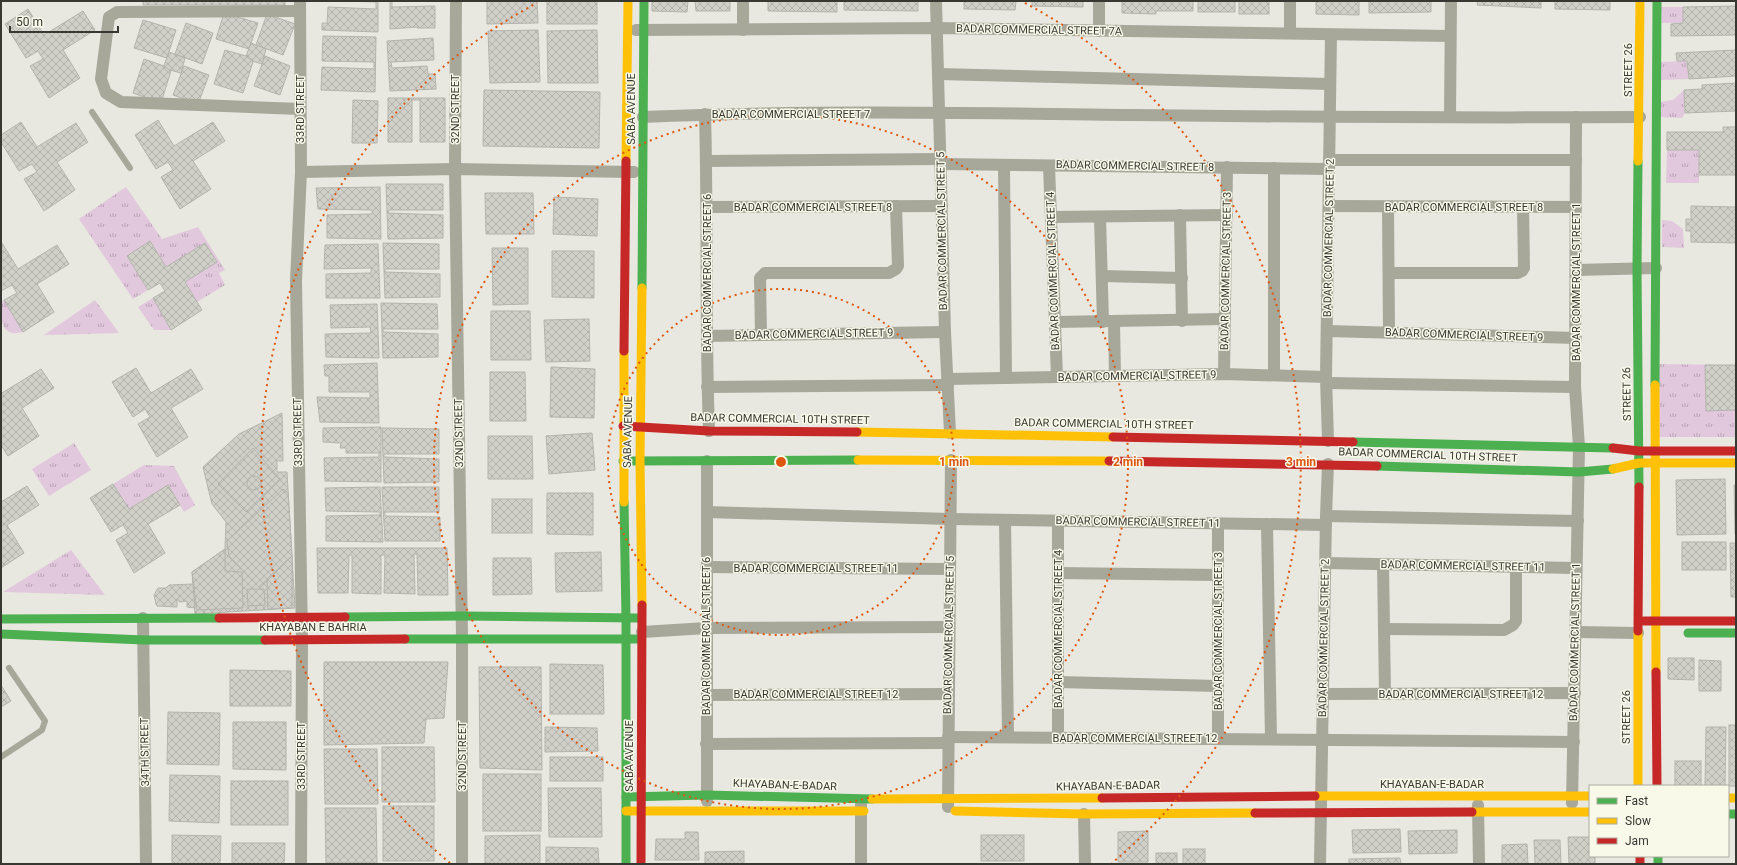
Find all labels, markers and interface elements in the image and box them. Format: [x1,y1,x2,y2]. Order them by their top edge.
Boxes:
scale bar [10,8,118,34]
text: 50 m [16,15,43,29]
street label: BADAR COMMERCIAL STREET 7A [956,22,1123,38]
street label: STREET 26 [1622,43,1635,97]
street label: SABA AVENUE [625,73,638,145]
street label: 33RD STREET [294,74,307,143]
street label: 32ND STREET [449,74,462,144]
street label: BADAR COMMERCIAL STREET 7 [712,108,870,121]
street label: BADAR COMMERCIAL STREET 5 [934,152,950,310]
street label: BADAR COMMERCIAL STREET 8 [1056,158,1214,174]
street label: BADAR COMMERCIAL STREET 2 [1321,159,1337,317]
street label: BADAR COMMERCIAL STREET 4 [1044,192,1062,350]
street label: BADAR COMMERCIAL STREET 3 [1218,192,1234,350]
street label: BADAR COMMERCIAL STREET 6 [701,194,714,352]
street label: BADAR COMMERCIAL STREET 8 [734,201,892,214]
street label: BADAR COMMERCIAL STREET 8 [1385,201,1543,214]
street label: BADAR COMMERCIAL STREET 1 [1570,203,1583,361]
street label: BADAR COMMERCIAL STREET 9 [735,326,893,342]
street label: BADAR COMMERCIAL STREET 9 [1385,326,1543,344]
street label: STREET 26 [1620,367,1634,421]
street label: BADAR COMMERCIAL STREET 9 [1058,368,1216,384]
street label: SABA AVENUE [621,396,635,468]
street label: 33RD STREET [291,397,305,466]
street label: 32ND STREET [452,398,466,468]
street label: BADAR COMMERCIAL 10TH STREET [690,411,870,427]
street label: BADAR COMMERCIAL 10TH STREET [1014,416,1194,432]
street label: BADAR COMMERCIAL 10TH STREET [1338,445,1518,465]
centre of rings [774,455,788,469]
text: 1 min [939,455,969,469]
text: 2 min [1113,455,1143,469]
text: 3 min [1286,455,1316,469]
street label: BADAR COMMERCIAL STREET 11 [1056,514,1220,530]
street label: BADAR COMMERCIAL STREET 4 [1052,550,1065,708]
street label: BADAR COMMERCIAL STREET 3 [1212,552,1225,710]
street label: BADAR COMMERCIAL STREET 5 [941,556,957,714]
street label: BADAR COMMERCIAL STREET 6 [700,557,713,715]
street label: BADAR COMMERCIAL STREET 11 [1381,558,1545,574]
street label: BADAR COMMERCIAL STREET 2 [1316,559,1332,717]
street label: BADAR COMMERCIAL STREET 11 [734,562,898,575]
street label: BADAR COMMERCIAL STREET 1 [1567,563,1583,721]
street label: KHAYABAN E BAHRIA [259,621,367,634]
street label: BADAR COMMERCIAL STREET 12 [734,688,898,701]
street label: BADAR COMMERCIAL STREET 12 [1379,688,1543,701]
street label: STREET 26 [1620,690,1633,744]
street label: 34TH STREET [138,717,152,786]
street label: SABA AVENUE [623,720,636,792]
street label: 33RD STREET [295,721,308,790]
street label: 32ND STREET [456,721,469,791]
street label: BADAR COMMERCIAL STREET 12 [1053,732,1217,745]
street label: KHAYABAN-E-BADAR [733,777,837,793]
street label: KHAYABAN-E-BADAR [1380,778,1484,791]
street label: KHAYABAN-E-BADAR [1056,779,1160,793]
legend [1589,785,1729,857]
text: Fast [1625,794,1648,808]
text: Slow [1625,814,1651,828]
text: Jam [1625,834,1649,848]

